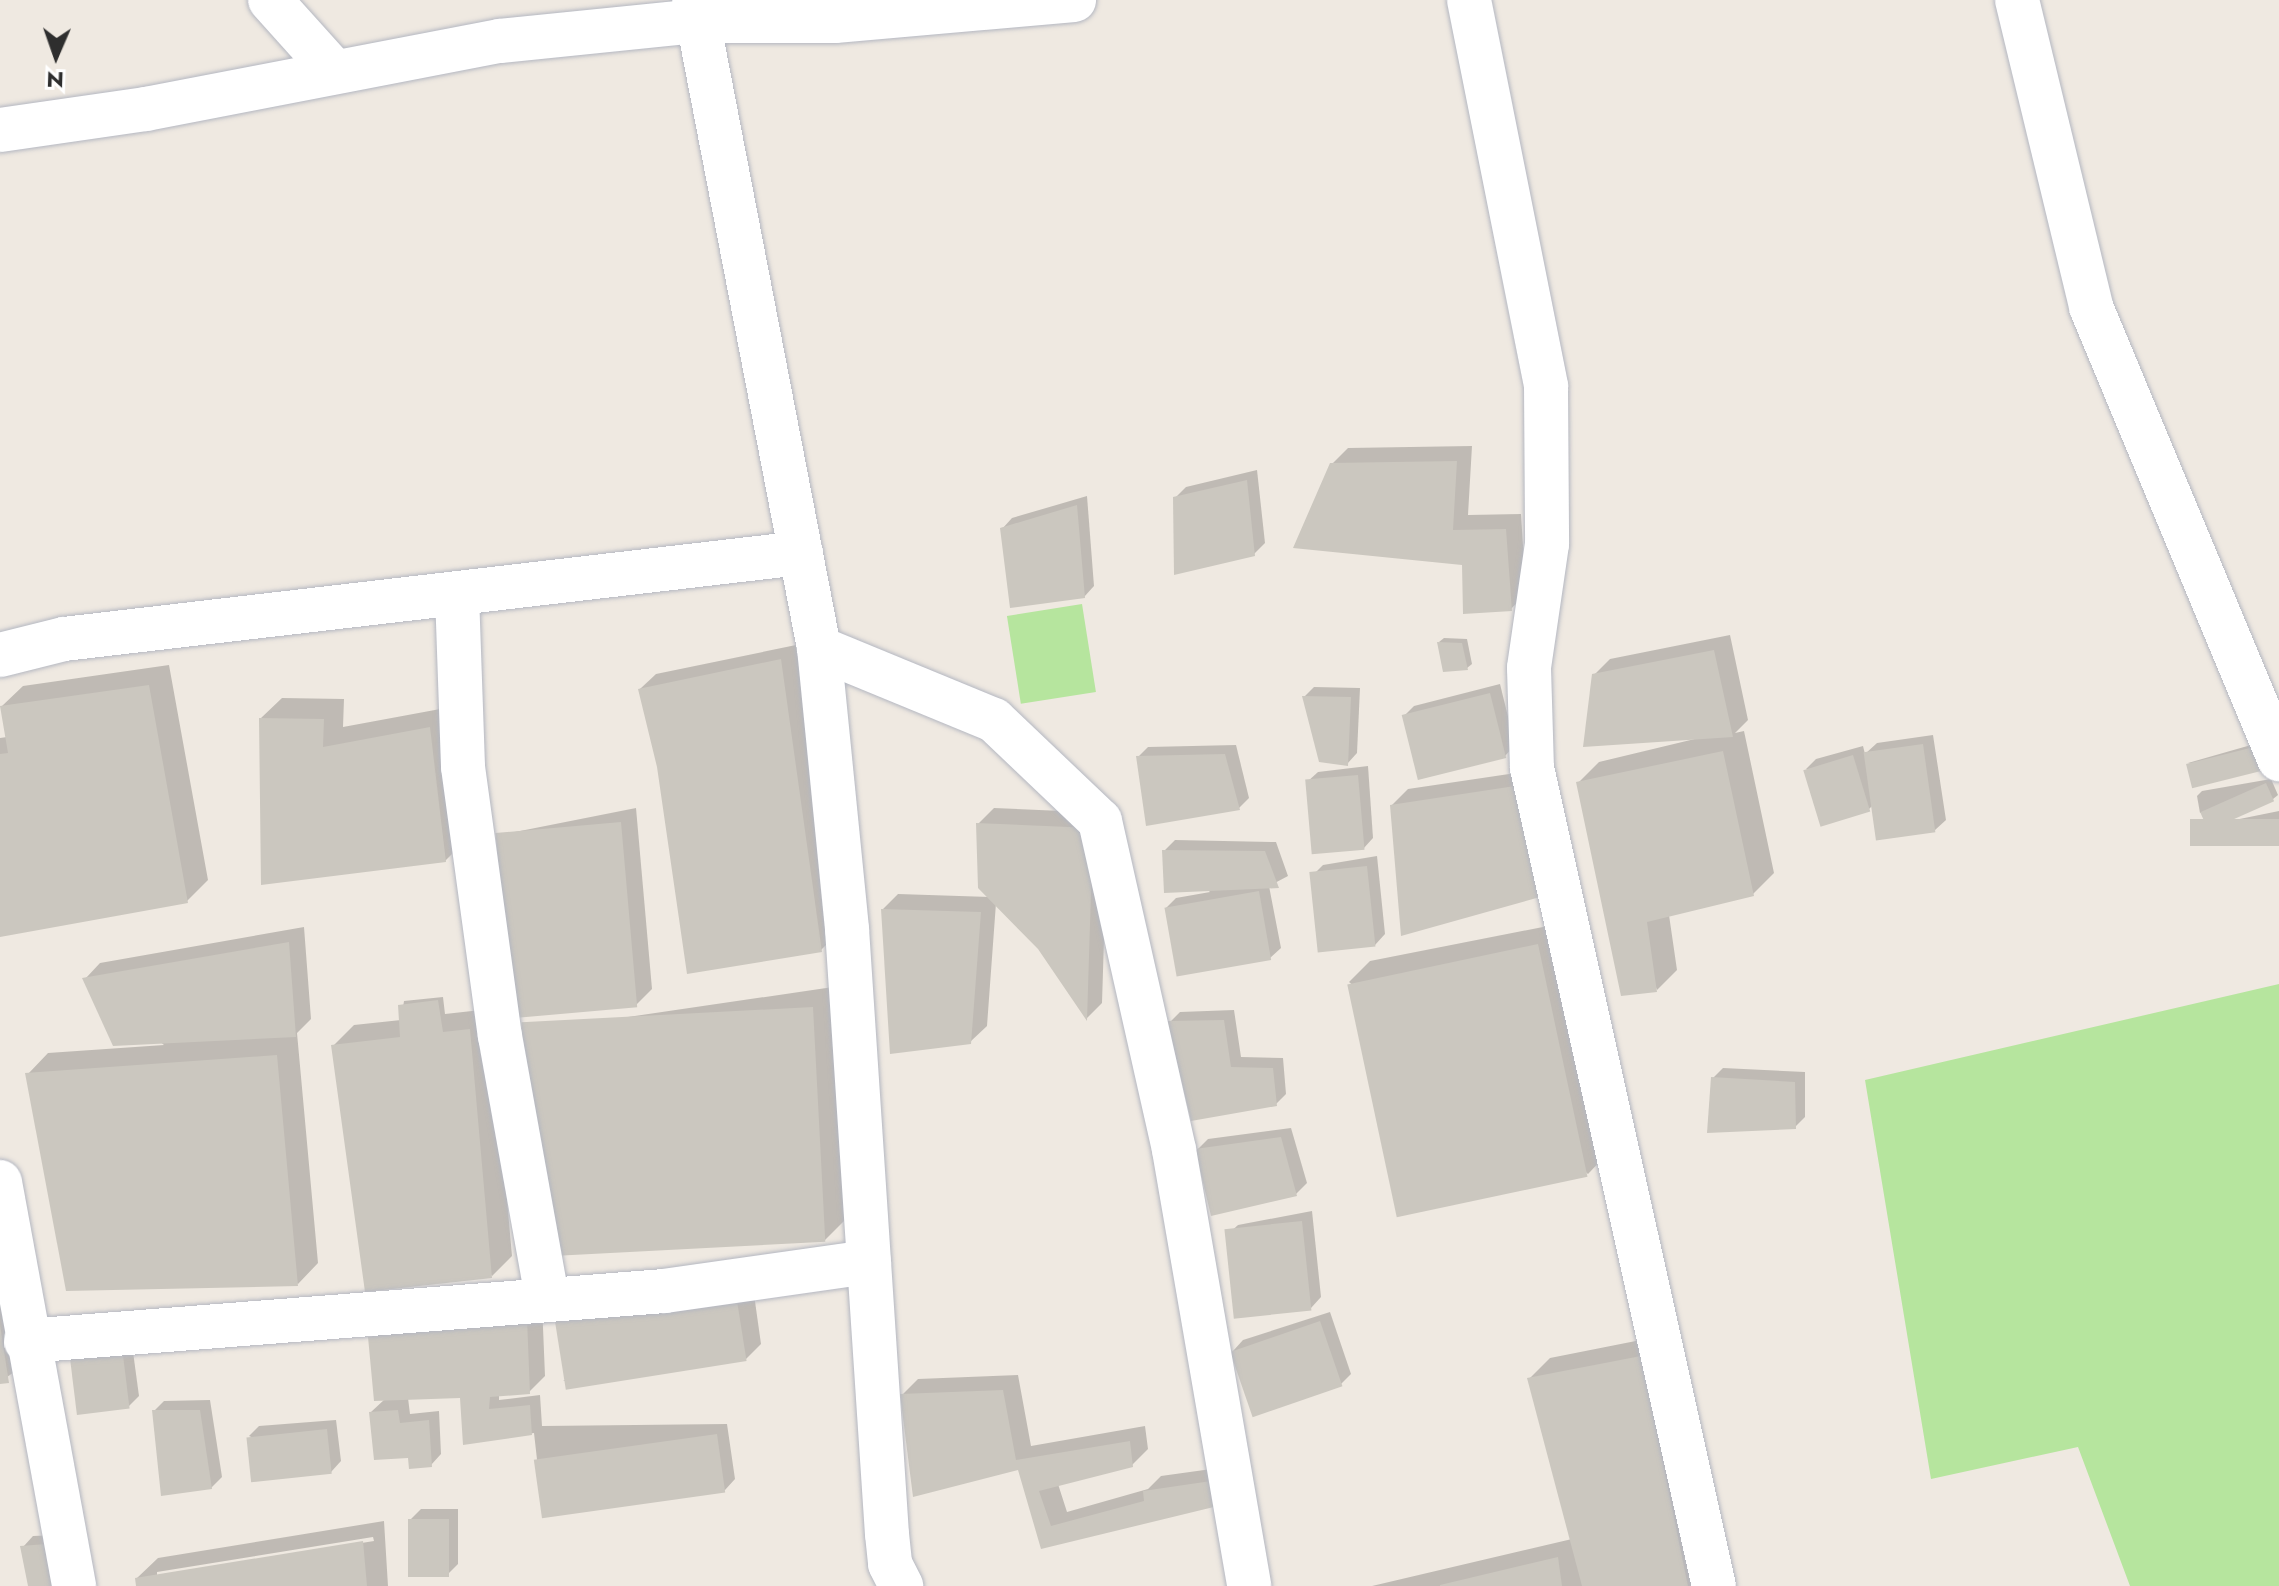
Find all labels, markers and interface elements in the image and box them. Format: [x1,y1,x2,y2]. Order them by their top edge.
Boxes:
north arrow [16,16,96,96]
text: N [46,64,64,96]

